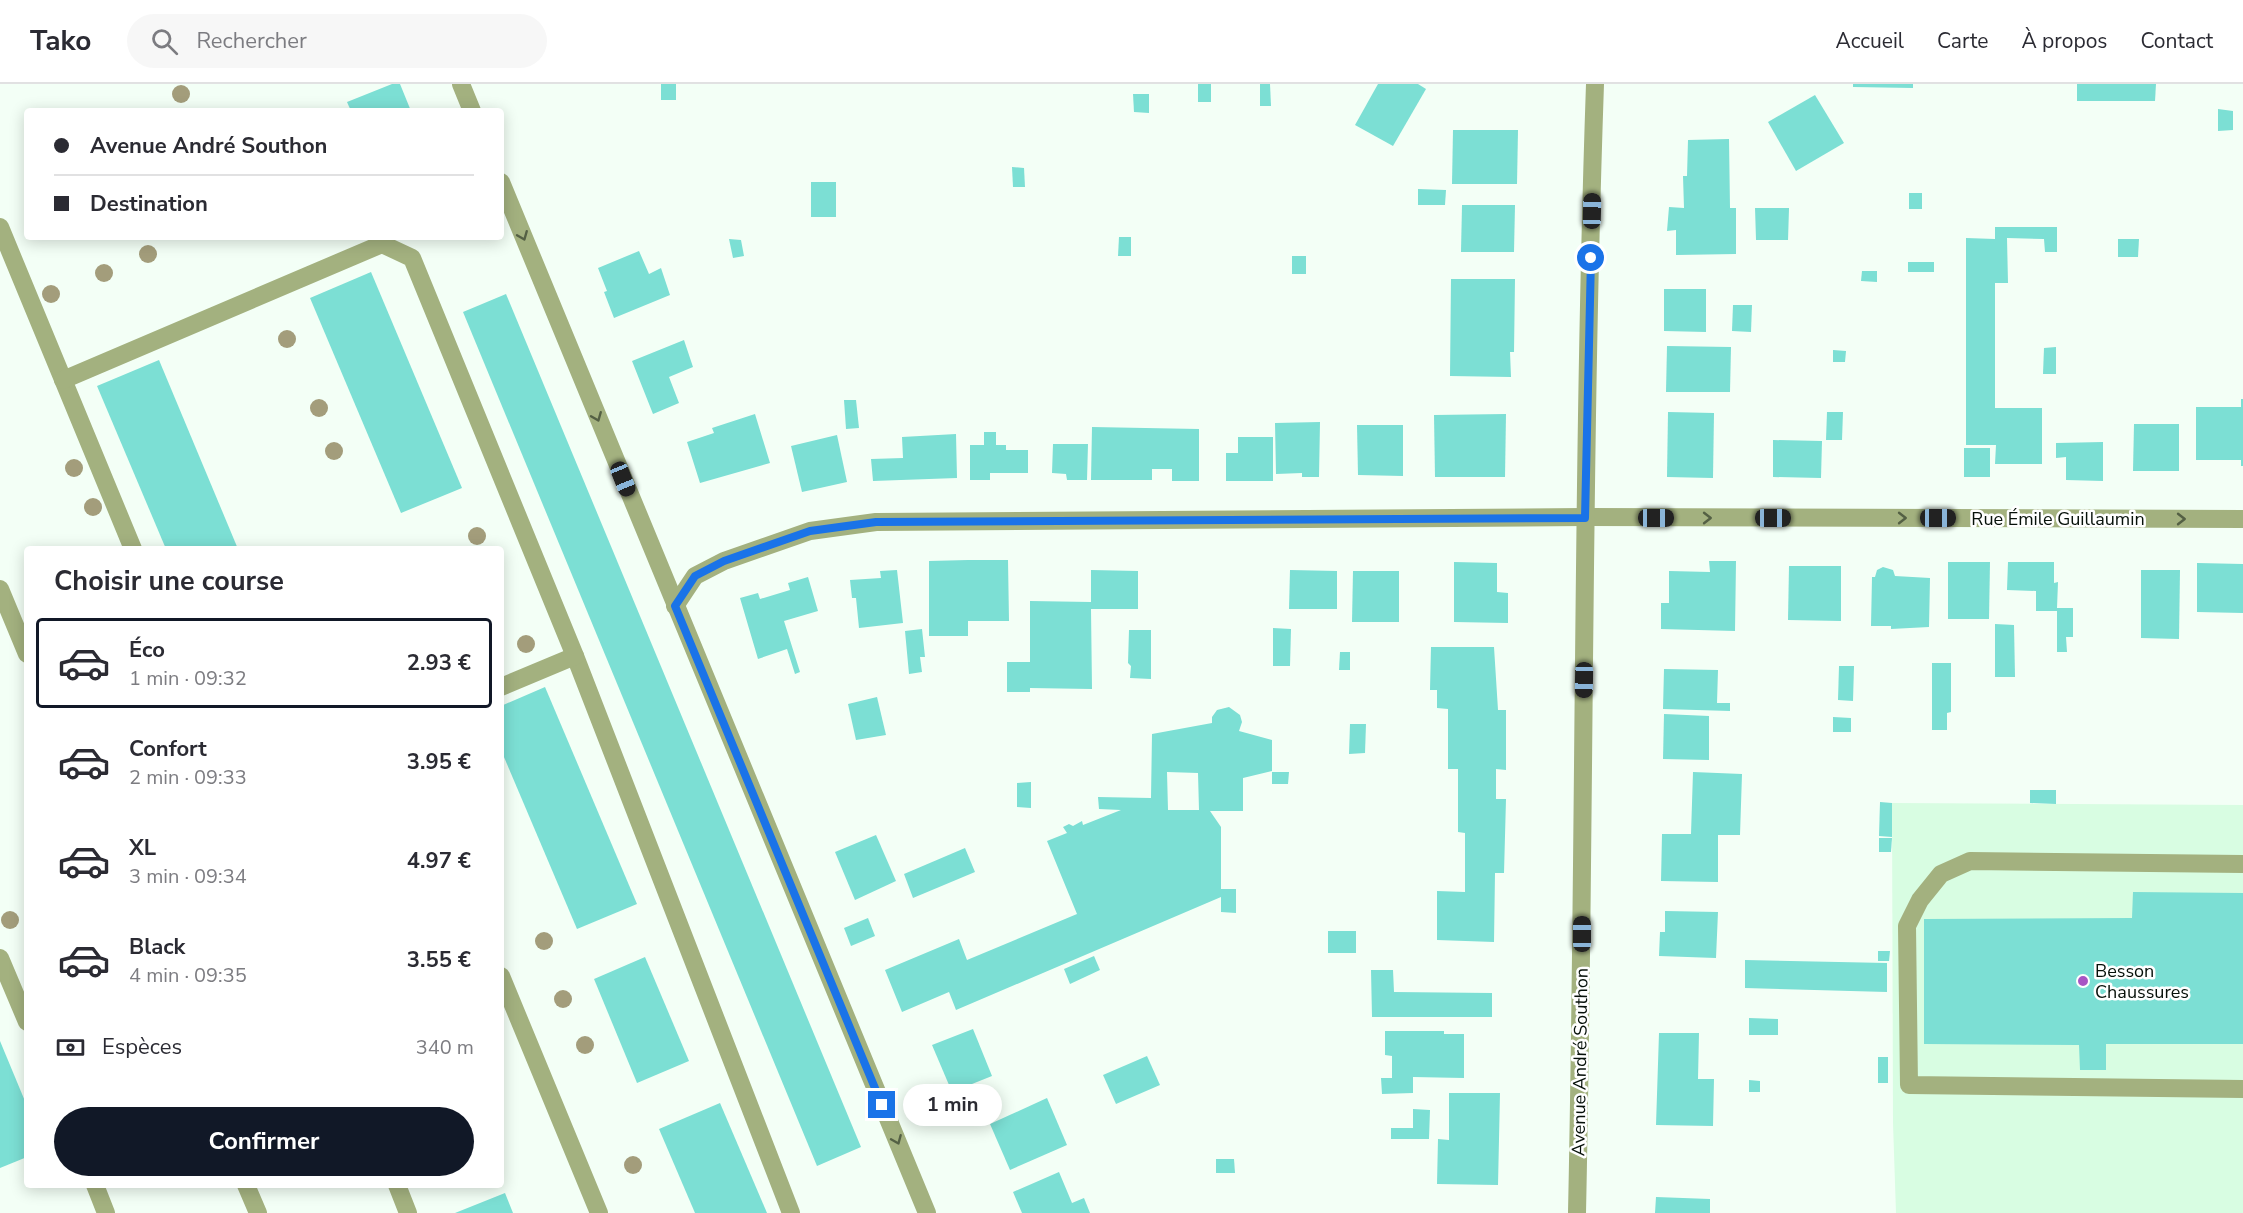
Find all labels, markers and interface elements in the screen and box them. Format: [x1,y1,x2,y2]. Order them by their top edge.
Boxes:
search box [127,14,547,68]
text: Tako [30,22,91,60]
icon: search [148,25,181,58]
text: Rechercher [196,26,307,56]
text: Accueil [1835,27,1904,55]
text: Carte [1937,27,1988,55]
text: À propos [2021,27,2107,55]
text: Contact [2140,27,2213,55]
text: Avenue André Southon [90,131,327,161]
text: Destination [90,189,208,219]
car [1583,193,1601,229]
one-way arrow [516,230,528,241]
route start [1577,244,1604,271]
one-way arrow [590,410,602,421]
car [608,459,638,499]
street label: Rue Émile Guillaumin [1971,507,2145,531]
car [1638,509,1674,527]
car [1755,509,1791,527]
car [1920,509,1956,527]
one-way arrow [1702,512,1711,524]
one-way arrow [1897,512,1906,524]
one-way arrow [2176,513,2185,525]
text: Choisir une course [54,563,284,600]
text: Éco [129,635,165,665]
icon: car [57,636,111,690]
text: 2.93 € [407,648,471,678]
car [1575,662,1593,698]
text: 1 min · 09:32 [129,665,247,692]
text: Confort [129,734,207,764]
icon: car [57,735,111,789]
text: 3.95 € [407,747,471,777]
text: 2 min · 09:33 [129,764,247,791]
text: XL [129,833,156,863]
icon: car [57,834,111,888]
text: 4.97 € [407,846,471,876]
text: 3 min · 09:34 [129,863,247,890]
car [1573,916,1591,952]
text: Black [129,932,185,962]
icon: car [57,933,111,987]
text: 3.55 € [407,945,471,975]
place label: Besson Chaussures [2095,959,2189,1004]
text: 4 min · 09:35 [129,962,247,989]
street label: Avenue André Southon [1566,968,1594,1156]
marker: Besson Chaussures [2076,974,2090,988]
icon: cash [54,1031,87,1064]
text: Espèces [102,1032,182,1062]
text: 340 m [416,1034,474,1061]
callout: 1 min [903,1084,1002,1126]
route end [868,1091,895,1118]
text: 1 min [927,1091,978,1118]
button: Confirmer [54,1107,474,1176]
one-way arrow [890,1134,902,1145]

